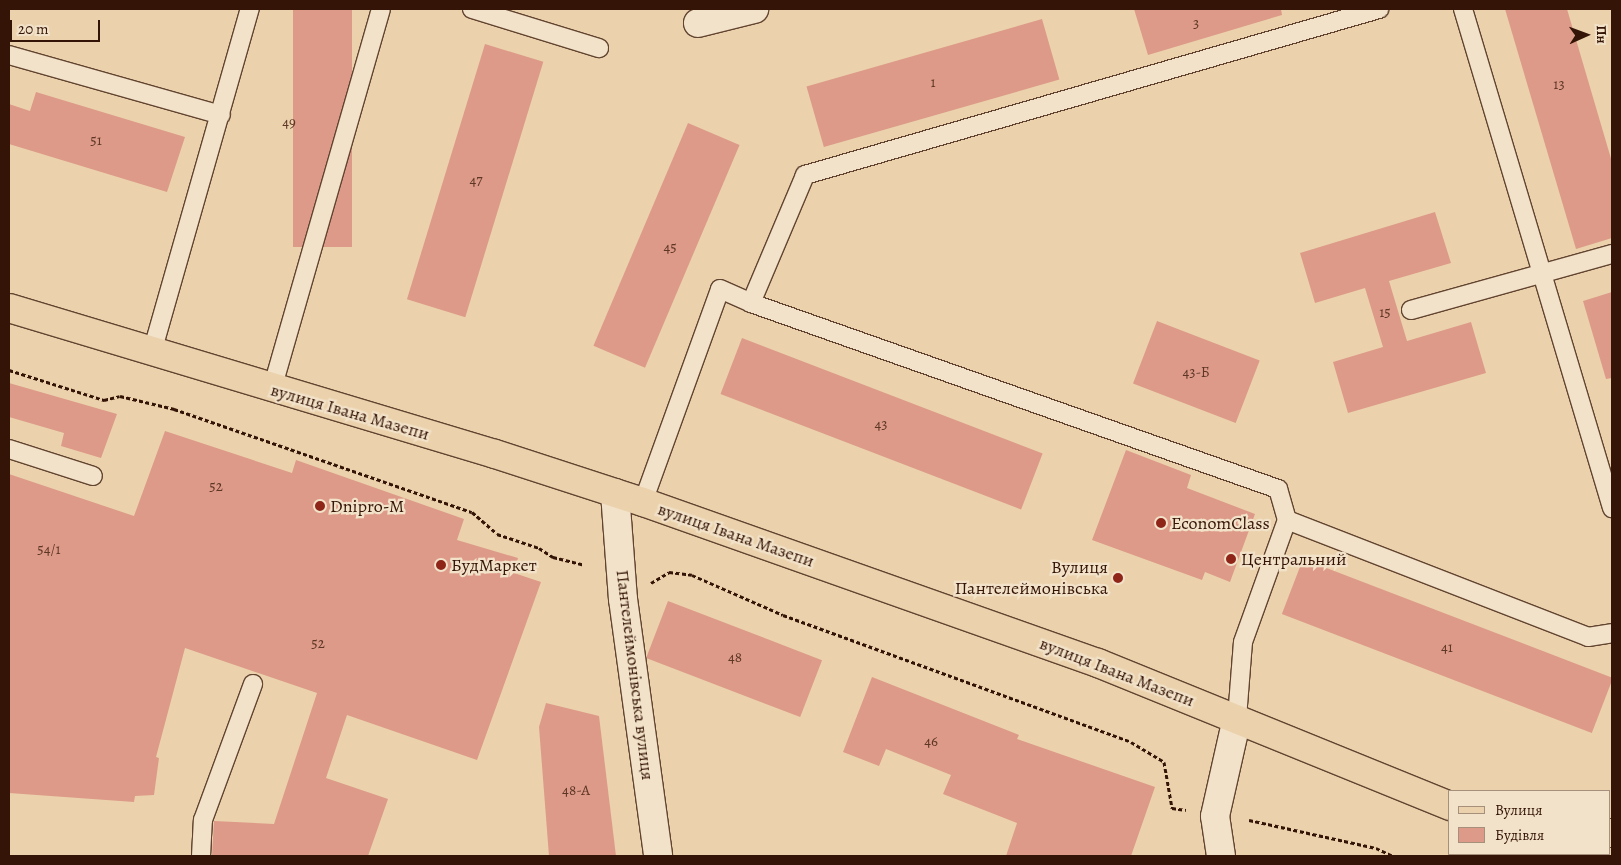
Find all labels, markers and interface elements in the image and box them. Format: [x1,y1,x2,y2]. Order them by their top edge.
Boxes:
scale bar [12,10,102,42]
north arrow [1561,10,1611,60]
house number: 3 [1193,15,1199,33]
text: 20 m [18,19,49,39]
text: Пн [1592,25,1611,44]
house number: 1 [930,74,936,92]
house number: 13 [1553,76,1565,94]
house number: 49 [282,114,296,132]
house number: 51 [90,132,102,150]
house number: 47 [469,172,483,190]
house number: 45 [663,239,677,257]
house number: 15 [1379,304,1391,322]
house number: 43-Б [1182,364,1210,382]
street label: вулиця Івана Мазепи [268,379,432,445]
house number: 43 [874,416,888,434]
house number: 52 [209,478,223,496]
place label: Dnipro-M [330,495,404,517]
street label: вулиця Івана Мазепи [655,498,817,572]
marker: Dnipro-M [314,500,326,512]
place label: EconomClass [1171,512,1270,534]
marker: EconomClass [1155,517,1167,529]
house number: 54/1 [37,541,61,559]
place label: Центральний [1241,548,1347,570]
marker: Центральний [1225,553,1237,565]
place label: БудМаркет [451,554,537,576]
place label: Вулиця Пантелеймонівська [955,557,1108,600]
marker: БудМаркет [435,559,447,571]
street label: Пантелеймонівська вулиця [611,569,659,781]
marker: Вулиця Пантелеймонівська [1112,572,1124,584]
street label: вулиця Івана Мазепи [1037,633,1197,711]
house number: 52 [311,635,325,653]
house number: 41 [1441,639,1453,657]
house number: 48 [728,649,742,667]
house number: 46 [924,733,938,751]
house number: 48-А [562,782,590,800]
legend [1448,790,1611,855]
text: Вулиця [1495,800,1542,820]
text: Будівля [1495,825,1544,845]

